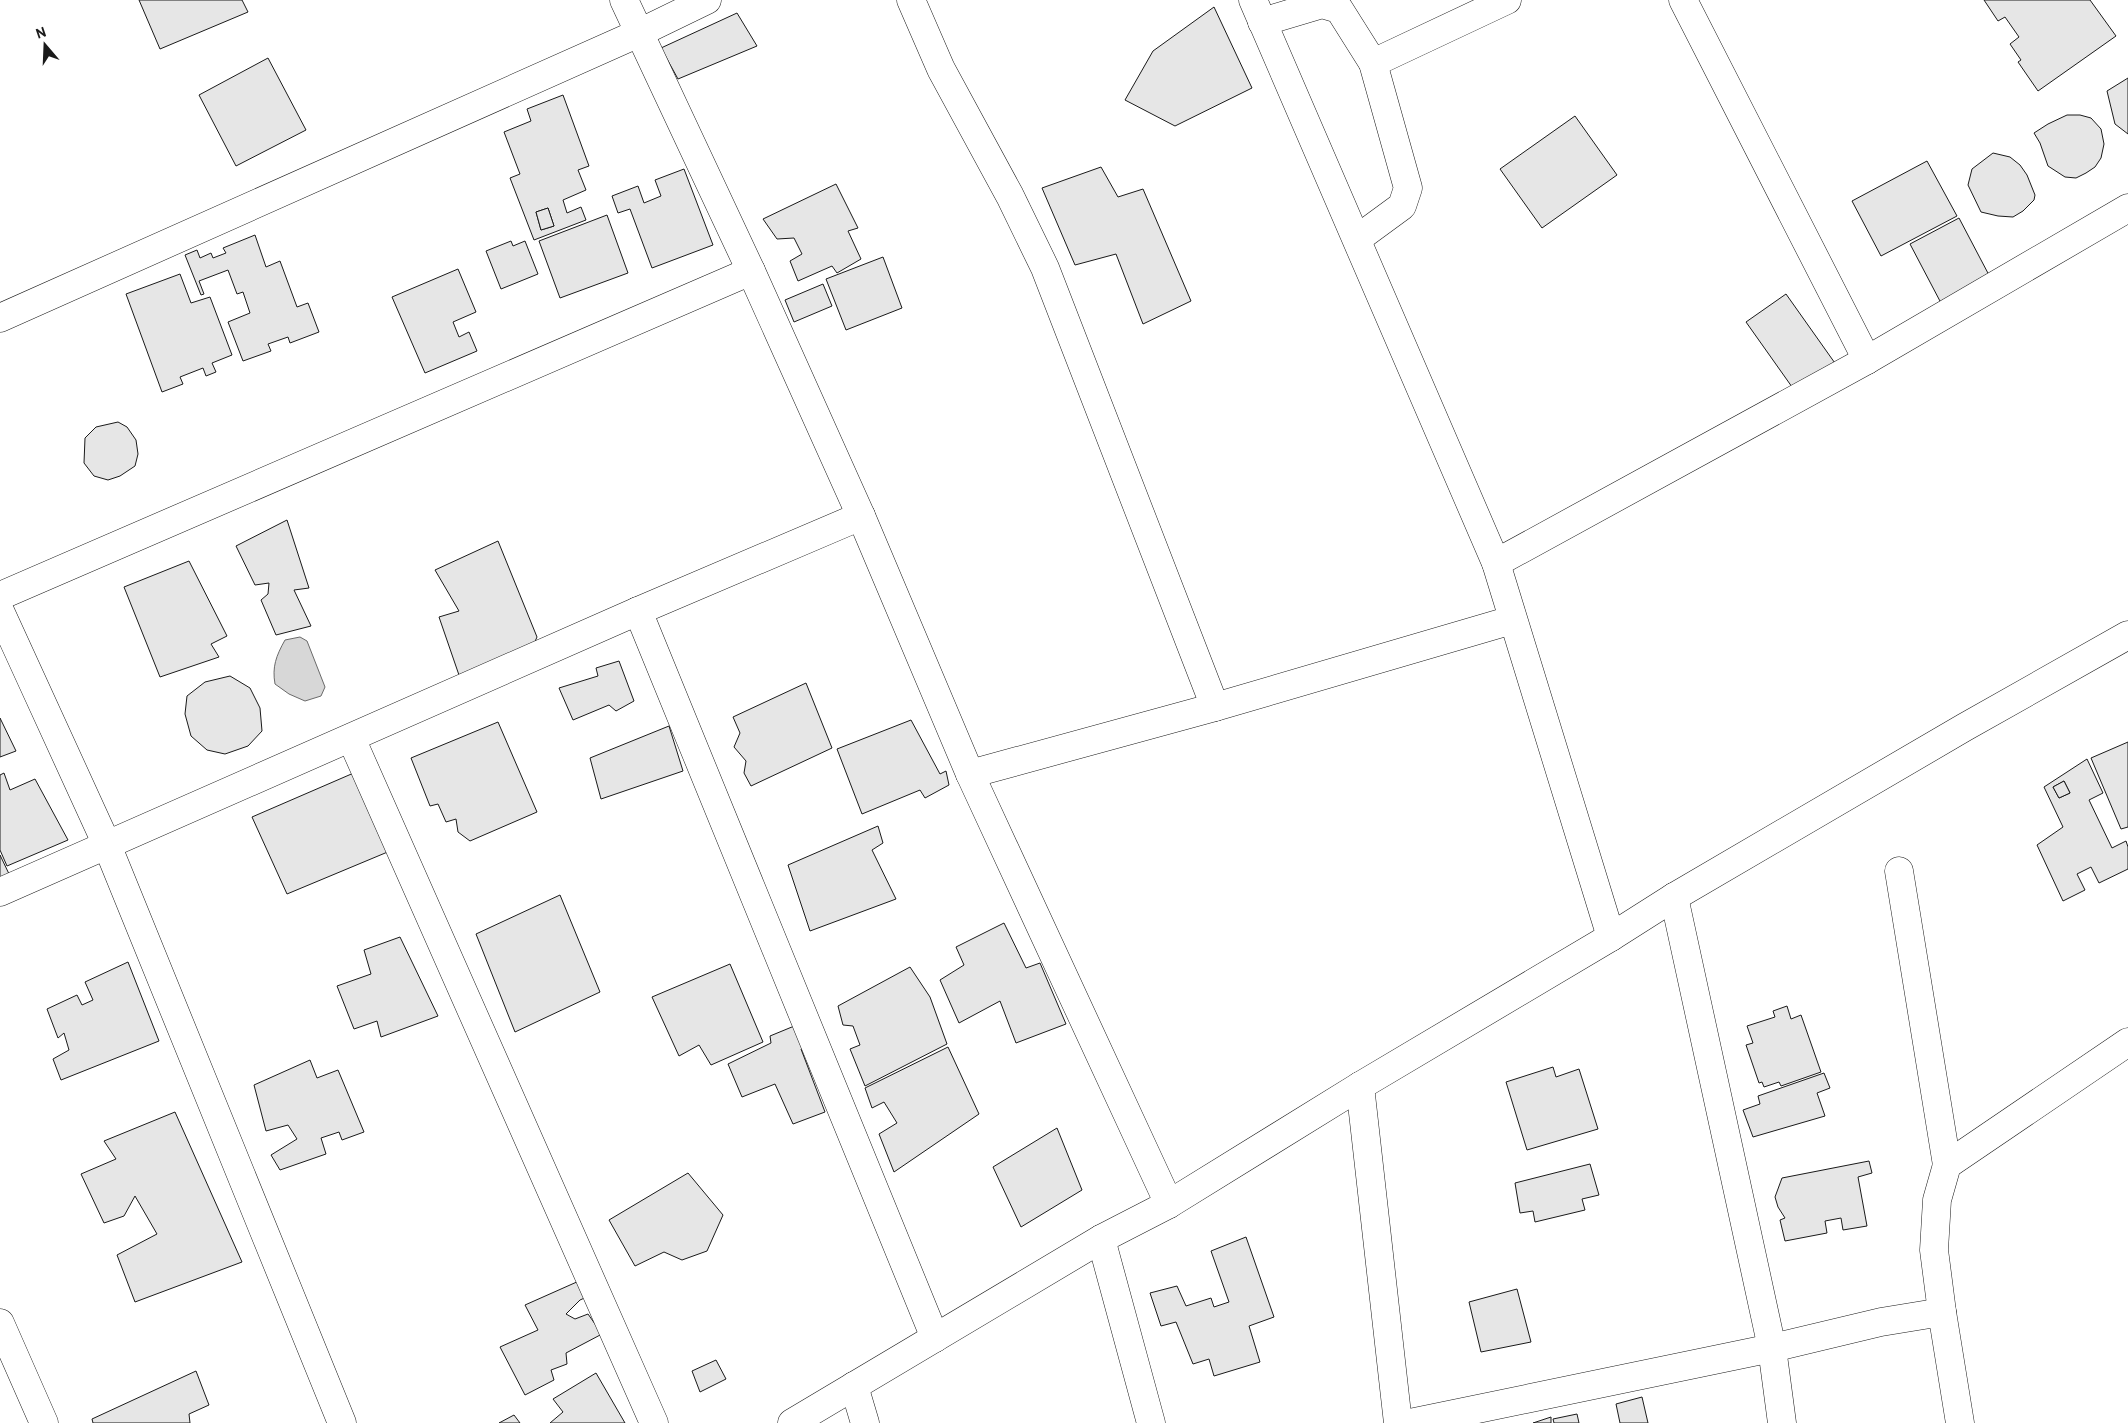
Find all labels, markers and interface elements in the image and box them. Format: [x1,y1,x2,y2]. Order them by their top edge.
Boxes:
north arrow [20,20,70,70]
text: N [34,24,49,44]

